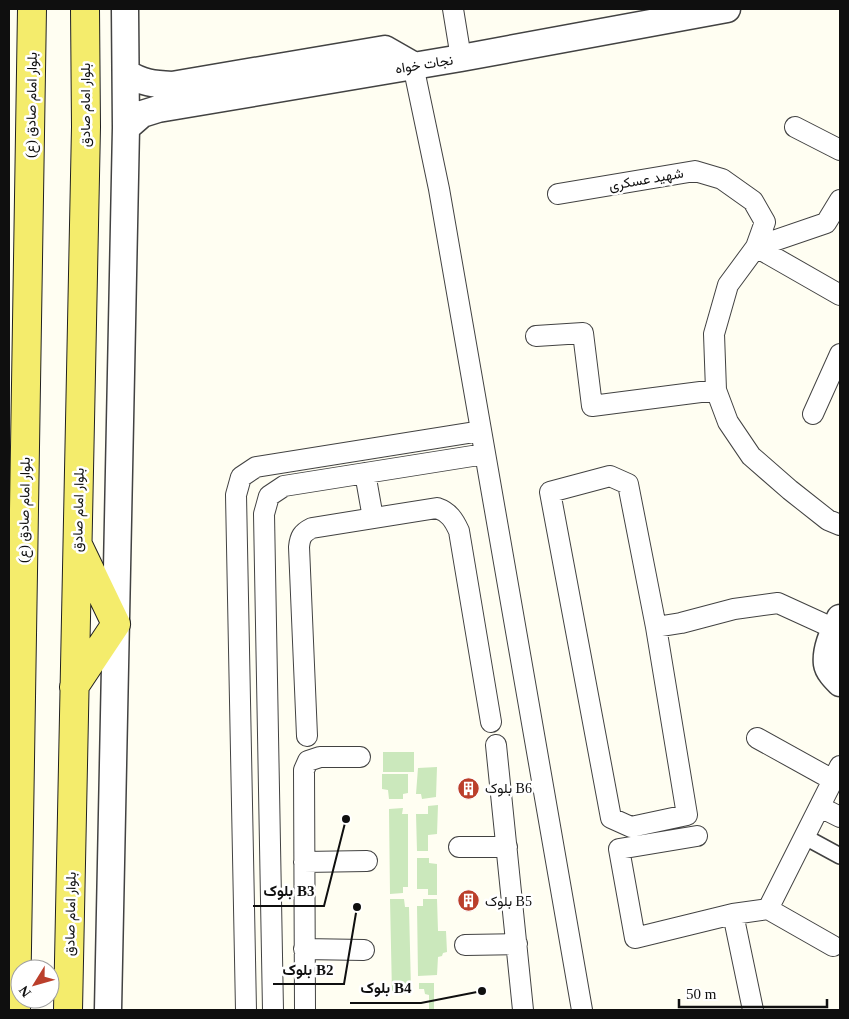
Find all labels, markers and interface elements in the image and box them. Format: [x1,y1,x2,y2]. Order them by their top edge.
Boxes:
street label: بلوار امام صادق (ع) [23,52,43,158]
street label: نجات خواه [394,53,454,77]
street label: بلوار امام صادق [78,63,94,147]
street label: شهید عسکری [608,166,685,194]
street label: بلوار امام صادق (ع) [16,457,36,563]
street label: بلوار امام صادق [70,468,88,552]
building icon: بلوک B6 [457,776,481,800]
place label: بلوک B6 [485,781,532,797]
street label: بلوار امام صادق [62,872,80,956]
callout: بلوک B3 [253,876,324,906]
text: بلوک B3 [264,883,314,900]
building icon: بلوک B5 [457,889,481,913]
place label: بلوک B5 [485,894,532,910]
callout: بلوک B2 [273,954,344,984]
north arrow [10,959,60,1009]
text: بلوک B2 [283,962,333,979]
callout: بلوک B4 [350,973,421,1003]
scale bar [679,976,826,1008]
text: بلوک B4 [361,980,412,997]
text: N [16,983,34,1000]
text: 50 m [686,986,717,1002]

